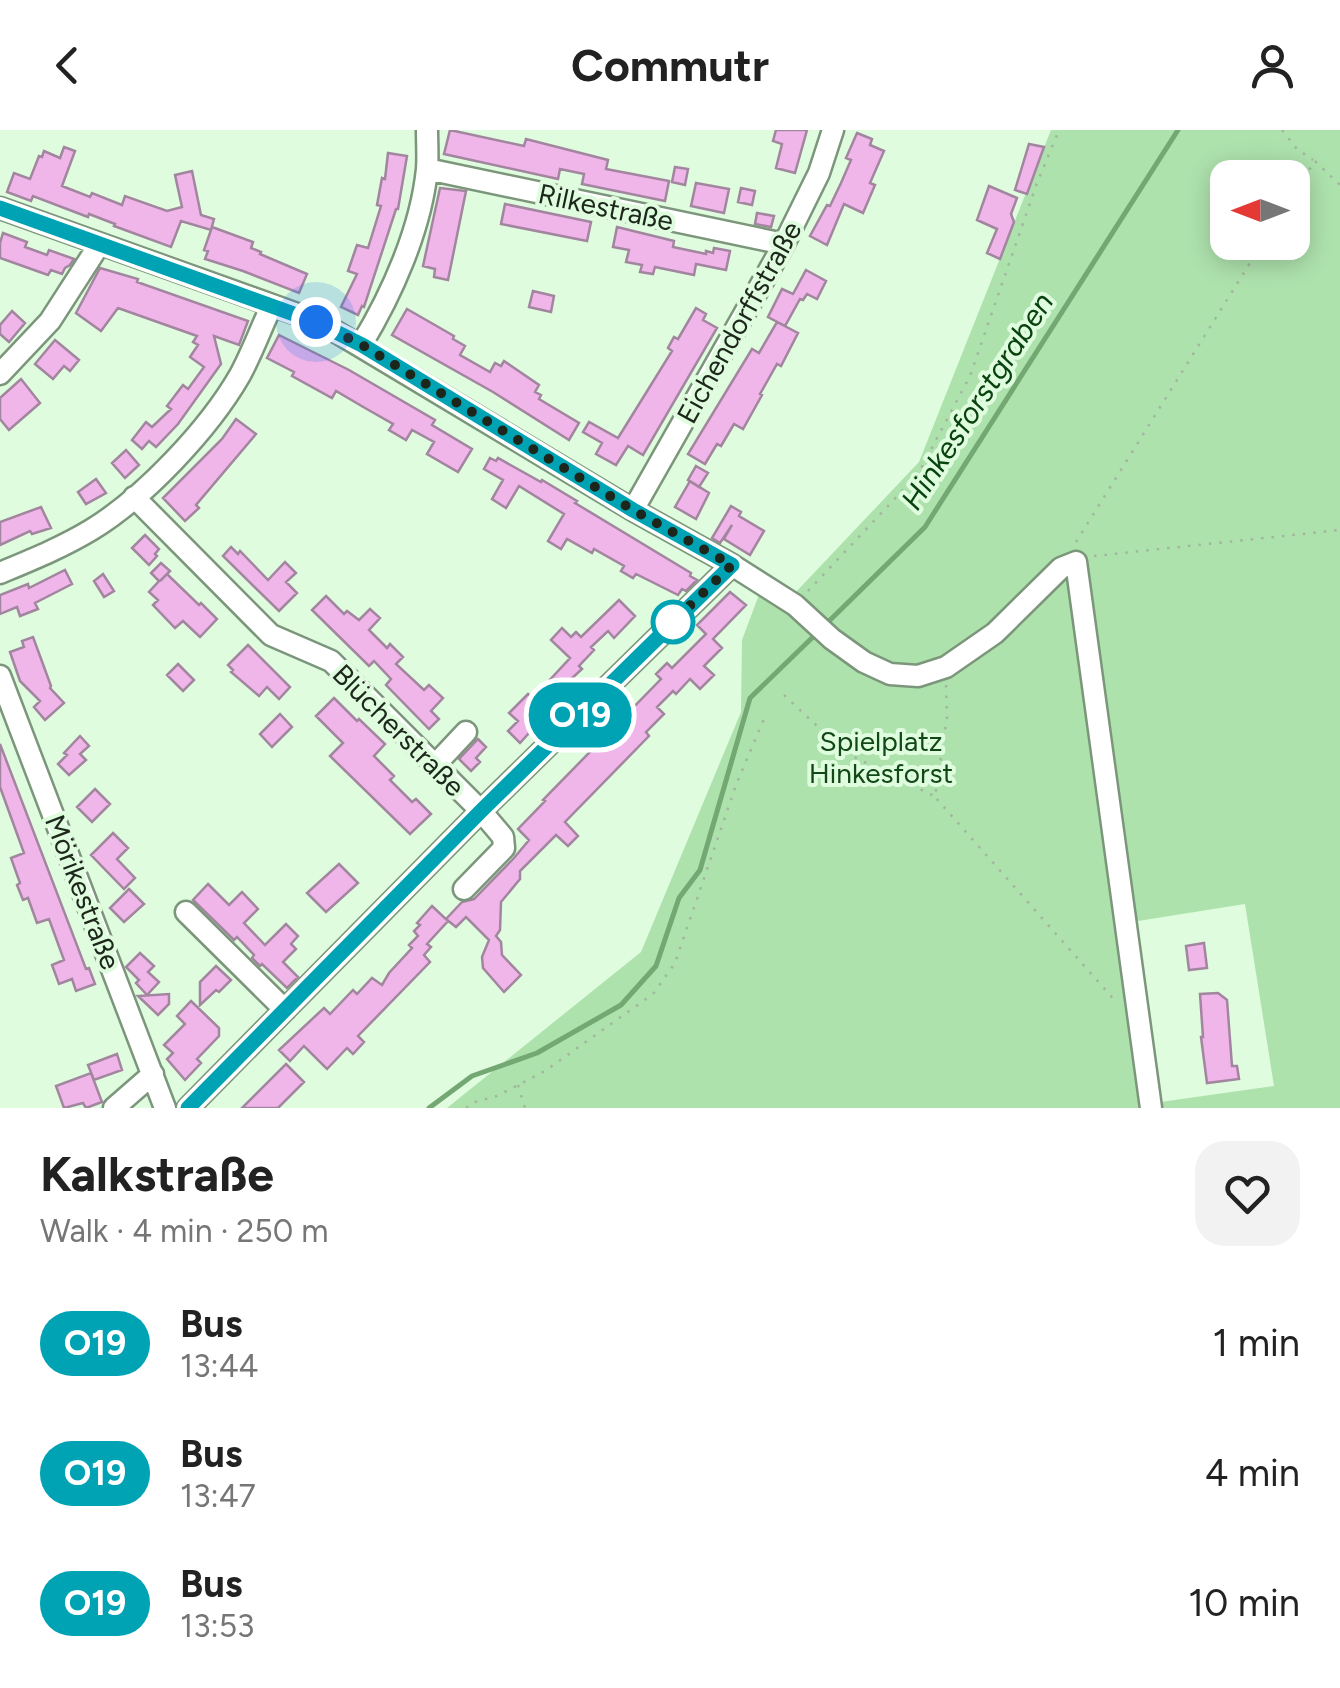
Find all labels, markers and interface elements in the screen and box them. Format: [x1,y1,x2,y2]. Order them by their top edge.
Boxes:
icon: back [40,38,95,93]
text: Commutr [571,38,769,92]
icon: person [1245,38,1300,93]
north arrow [1210,160,1310,260]
map controls [1210,160,1310,260]
street label: Rilkestraße [535,176,677,238]
street label: Eichendorffstraße [669,215,809,429]
water label: Hinkesforstgraben [893,286,1061,516]
your location [291,297,341,347]
unlabelled marker [652,601,694,643]
street label: Blücherstraße [326,657,472,803]
line badge: O19 [522,682,638,748]
text: O19 [549,694,611,736]
park label: Spielplatz Hinkesforst [809,724,953,790]
street label: Mörikestraße [38,810,128,974]
button: heart [1195,1141,1300,1246]
text: Kalkstraße [40,1145,274,1203]
text: Walk · 4 min · 250 m [40,1212,328,1250]
text: Bus [180,1301,243,1347]
text: 1 min [1213,1320,1300,1366]
text: O19 [64,1322,126,1364]
text: 13:44 [180,1347,258,1385]
text: Bus [180,1431,243,1477]
text: 4 min [1205,1450,1300,1496]
text: O19 [64,1452,126,1494]
text: 13:47 [180,1477,256,1515]
text: Bus [180,1561,243,1607]
text: 10 min [1188,1580,1300,1626]
text: O19 [64,1582,126,1624]
text: 13:53 [180,1607,255,1645]

